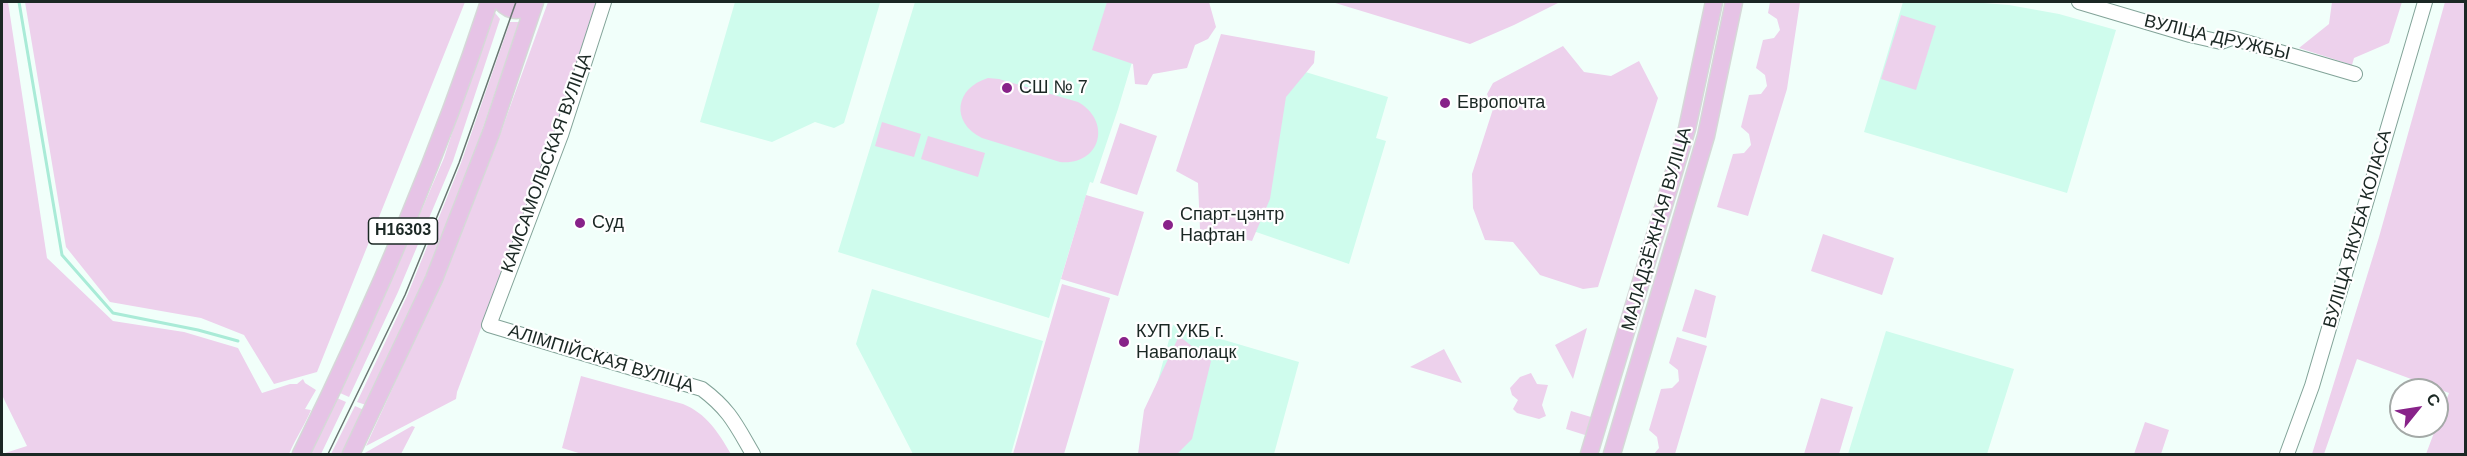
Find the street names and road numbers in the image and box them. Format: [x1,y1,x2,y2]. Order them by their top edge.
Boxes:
street label: ВУЛІЦА ДРУЖБЫ [2142,11,2292,65]
street label: КАМСАМОЛЬСКАЯ ВУЛІЦА [497,50,597,276]
street label: МАЛАДЗЁЖНАЯ ВУЛІЦА [1618,125,1696,333]
street label: ВУЛІЦА ЯКУБА КОЛАСА [2319,127,2397,331]
road number: Н16303 [368,218,438,244]
street label: АЛІМПІЙСКАЯ ВУЛІЦА [506,320,696,398]

